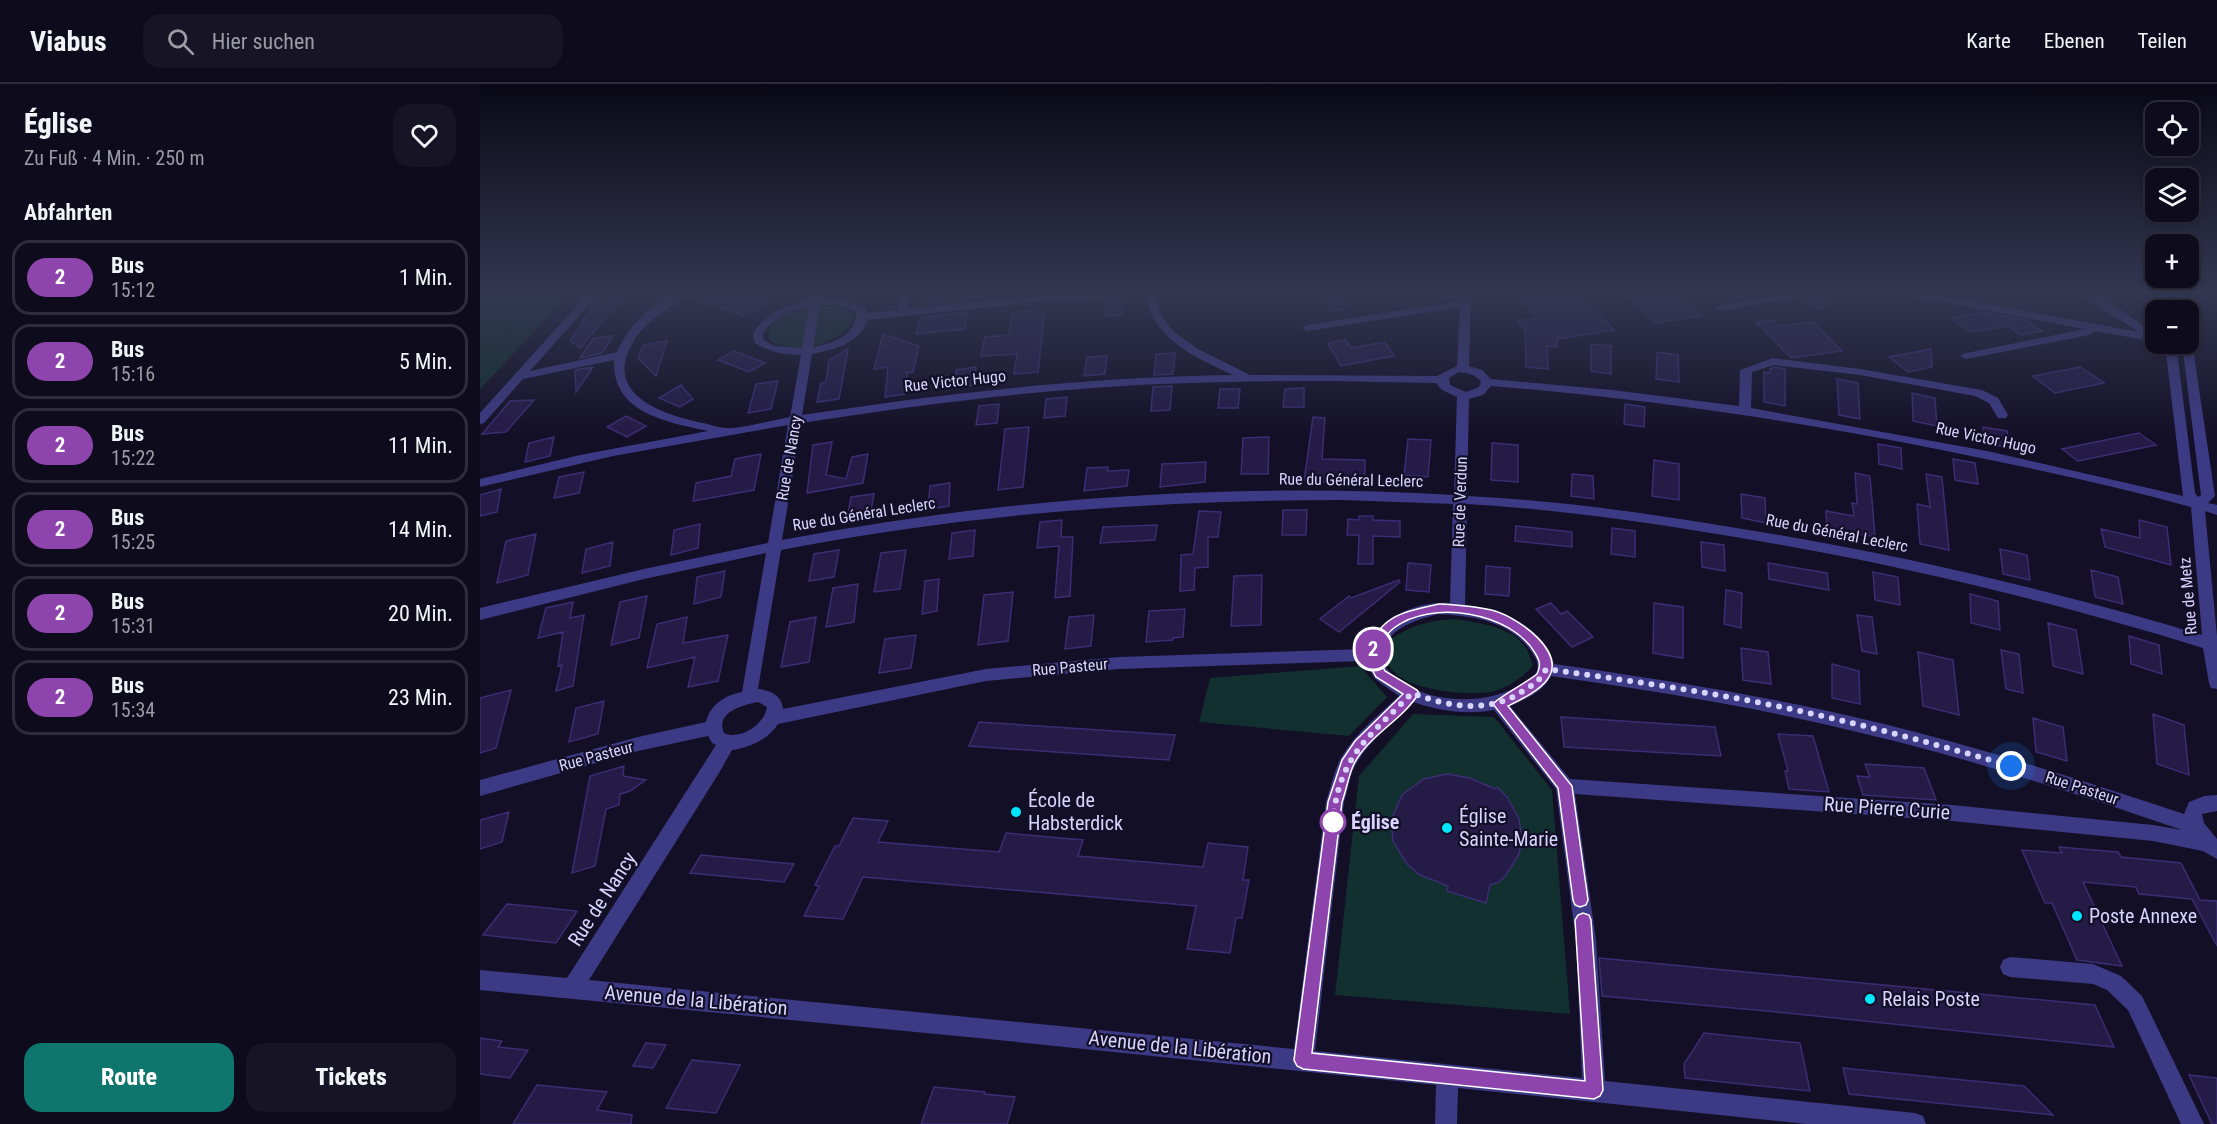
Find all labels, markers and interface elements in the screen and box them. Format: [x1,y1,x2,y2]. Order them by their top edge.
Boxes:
search box [143,14,563,68]
text: Viabus [30,25,107,58]
icon: search [164,25,197,58]
text: Hier suchen [212,29,315,54]
text: Karte [1966,29,2011,53]
text: Ebenen [2044,29,2105,53]
text: Teilen [2138,29,2187,53]
map controls [2145,102,2199,354]
button: locate [2145,102,2199,156]
button: heart [393,104,456,167]
text: Église [24,107,92,140]
text: Zu Fuß · 4 Min. · 250 m [24,146,205,170]
button: layers [2145,168,2199,222]
text: Abfahrten [24,200,112,225]
button: + [2145,234,2199,288]
text: Bus [111,253,144,278]
text: 2 [55,265,65,289]
text: 1 Min. [399,265,453,290]
text: 15:12 [111,278,155,302]
button: − [2145,300,2199,354]
text: Bus [111,337,144,362]
text: 2 [55,349,65,373]
text: 5 Min. [399,349,453,374]
text: 15:16 [111,362,155,386]
street label: Rue Victor Hugo [903,366,1007,396]
street label: Rue de Nancy [772,414,806,502]
street label: Rue Victor Hugo [1934,418,2038,458]
text: Bus [111,421,144,446]
text: 2 [55,433,65,457]
text: 11 Min. [388,433,453,458]
text: 15:22 [111,446,155,470]
street label: Rue de Verdun [1449,456,1471,548]
street label: Rue du Général Leclerc [1279,469,1423,491]
street label: Rue du Général Leclerc [791,493,937,535]
text: Bus [111,505,144,530]
street label: Rue du Général Leclerc [1764,510,1910,556]
text: 2 [55,517,65,541]
text: 14 Min. [388,517,453,542]
text: 15:25 [111,530,155,554]
street label: Rue de Metz [2175,556,2201,636]
text: Bus [111,589,144,614]
text: 2 [55,601,65,625]
text: 20 Min. [388,601,453,626]
text: 15:31 [111,614,155,638]
line badge: 2 [1354,630,1392,668]
text: 2 [1368,637,1378,661]
street label: Rue Pasteur [1031,654,1109,680]
text: Bus [111,673,144,698]
text: 2 [55,685,65,709]
text: 23 Min. [388,685,453,710]
text: 15:34 [111,698,155,722]
street label: Rue Pasteur [557,737,635,775]
your location [1996,751,2026,781]
street label: Rue Pasteur [2043,767,2121,809]
place label: École de Habsterdick [1028,788,1123,835]
street label: Rue Pierre Curie [1823,792,1951,824]
place label: Église Sainte-Marie [1459,804,1558,851]
marker: École de Habsterdick [1009,805,1023,819]
marker: Église [1320,809,1346,835]
place label: Église [1351,810,1399,834]
marker: Église Sainte-Marie [1440,821,1454,835]
street label: Rue de Nancy [563,847,641,951]
place label: Poste Annexe [2089,904,2197,928]
marker: Poste Annexe [2070,909,2084,923]
street label: Avenue de la Libération [603,980,789,1020]
place label: Relais Poste [1882,987,1980,1011]
marker: Relais Poste [1863,992,1877,1006]
street label: Avenue de la Libération [1087,1025,1273,1069]
button: Route [24,1043,234,1112]
button: Tickets [246,1043,456,1112]

